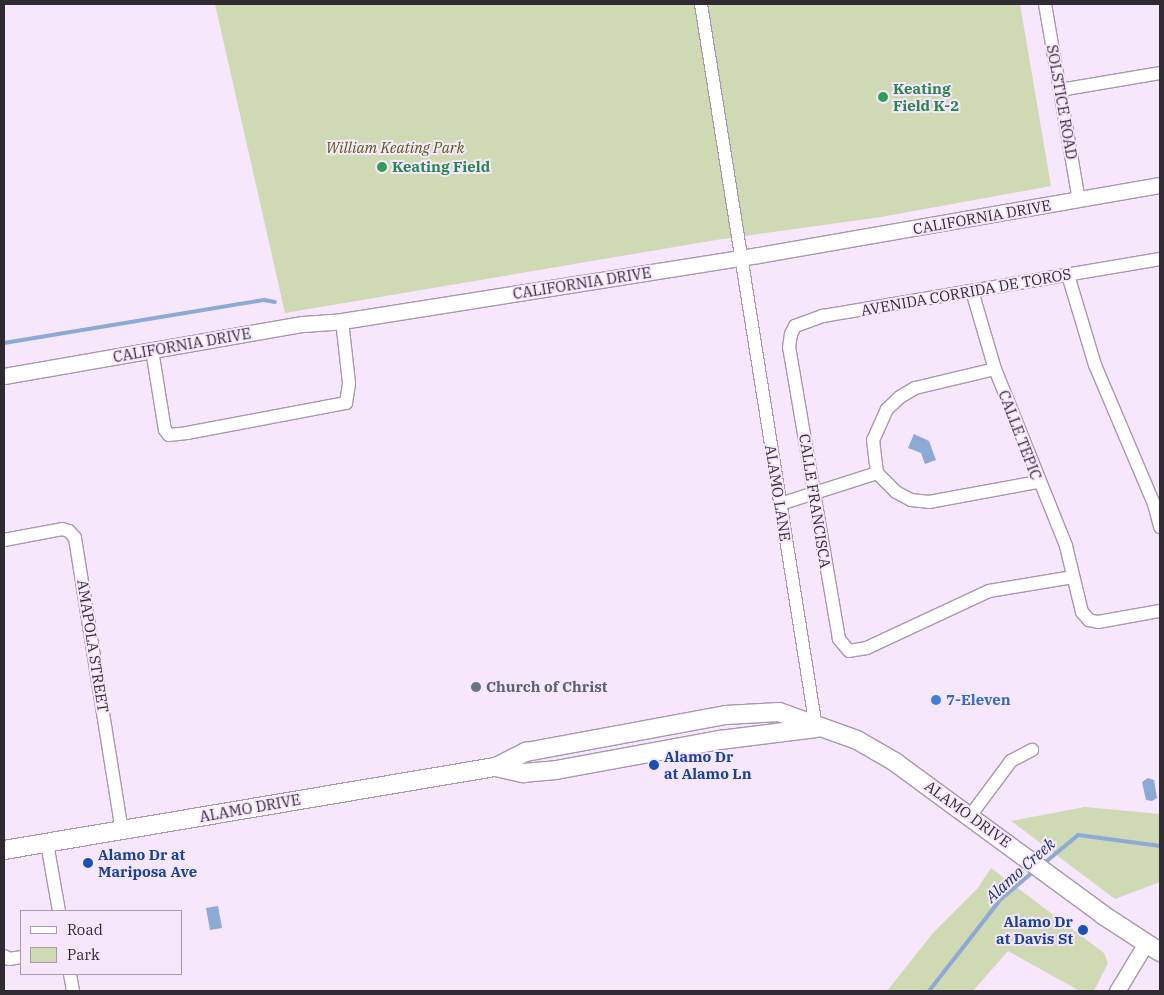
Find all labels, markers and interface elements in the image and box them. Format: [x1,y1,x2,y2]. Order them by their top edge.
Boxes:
street label: SOLSTICE ROAD [1043,43,1081,161]
place label: Keating Field K-2 [893,79,959,114]
marker: Keating Field K-2 [877,91,889,103]
park label: William Keating Park [326,139,464,157]
place label: Keating Field [392,158,490,176]
marker: Keating Field [376,161,388,173]
street label: CALIFORNIA DRIVE [912,196,1052,238]
street label: CALIFORNIA DRIVE [511,263,653,303]
street label: AVENIDA CORRIDA DE TOROS [859,265,1073,319]
street label: CALIFORNIA DRIVE [112,324,252,366]
street label: CALLE TEPIC [995,388,1045,482]
street label: CALLE FRANCISCA [795,433,835,569]
street label: ALAMO LANE [761,443,795,543]
street label: AMAPOLA STREET [74,578,112,714]
place label: Church of Christ [486,678,607,696]
marker: Church of Christ [470,681,482,693]
place label: 7-Eleven [946,691,1011,709]
marker: 7-Eleven [930,694,942,706]
place label: Alamo Dr at Alamo Ln [664,747,752,782]
marker: Alamo Dr at Alamo Ln [648,759,660,771]
street label: ALAMO DRIVE [921,777,1015,851]
street label: ALAMO DRIVE [198,790,302,826]
water label: Alamo Creek [981,834,1059,906]
place label: Alamo Dr at Mariposa Ave [98,845,197,880]
marker: Alamo Dr at Mariposa Ave [82,857,94,869]
legend [20,910,182,975]
place label: Alamo Dr at Davis St [996,912,1073,947]
text: Road [67,920,103,939]
marker: Alamo Dr at Davis St [1077,924,1089,936]
text: Park [67,945,100,964]

